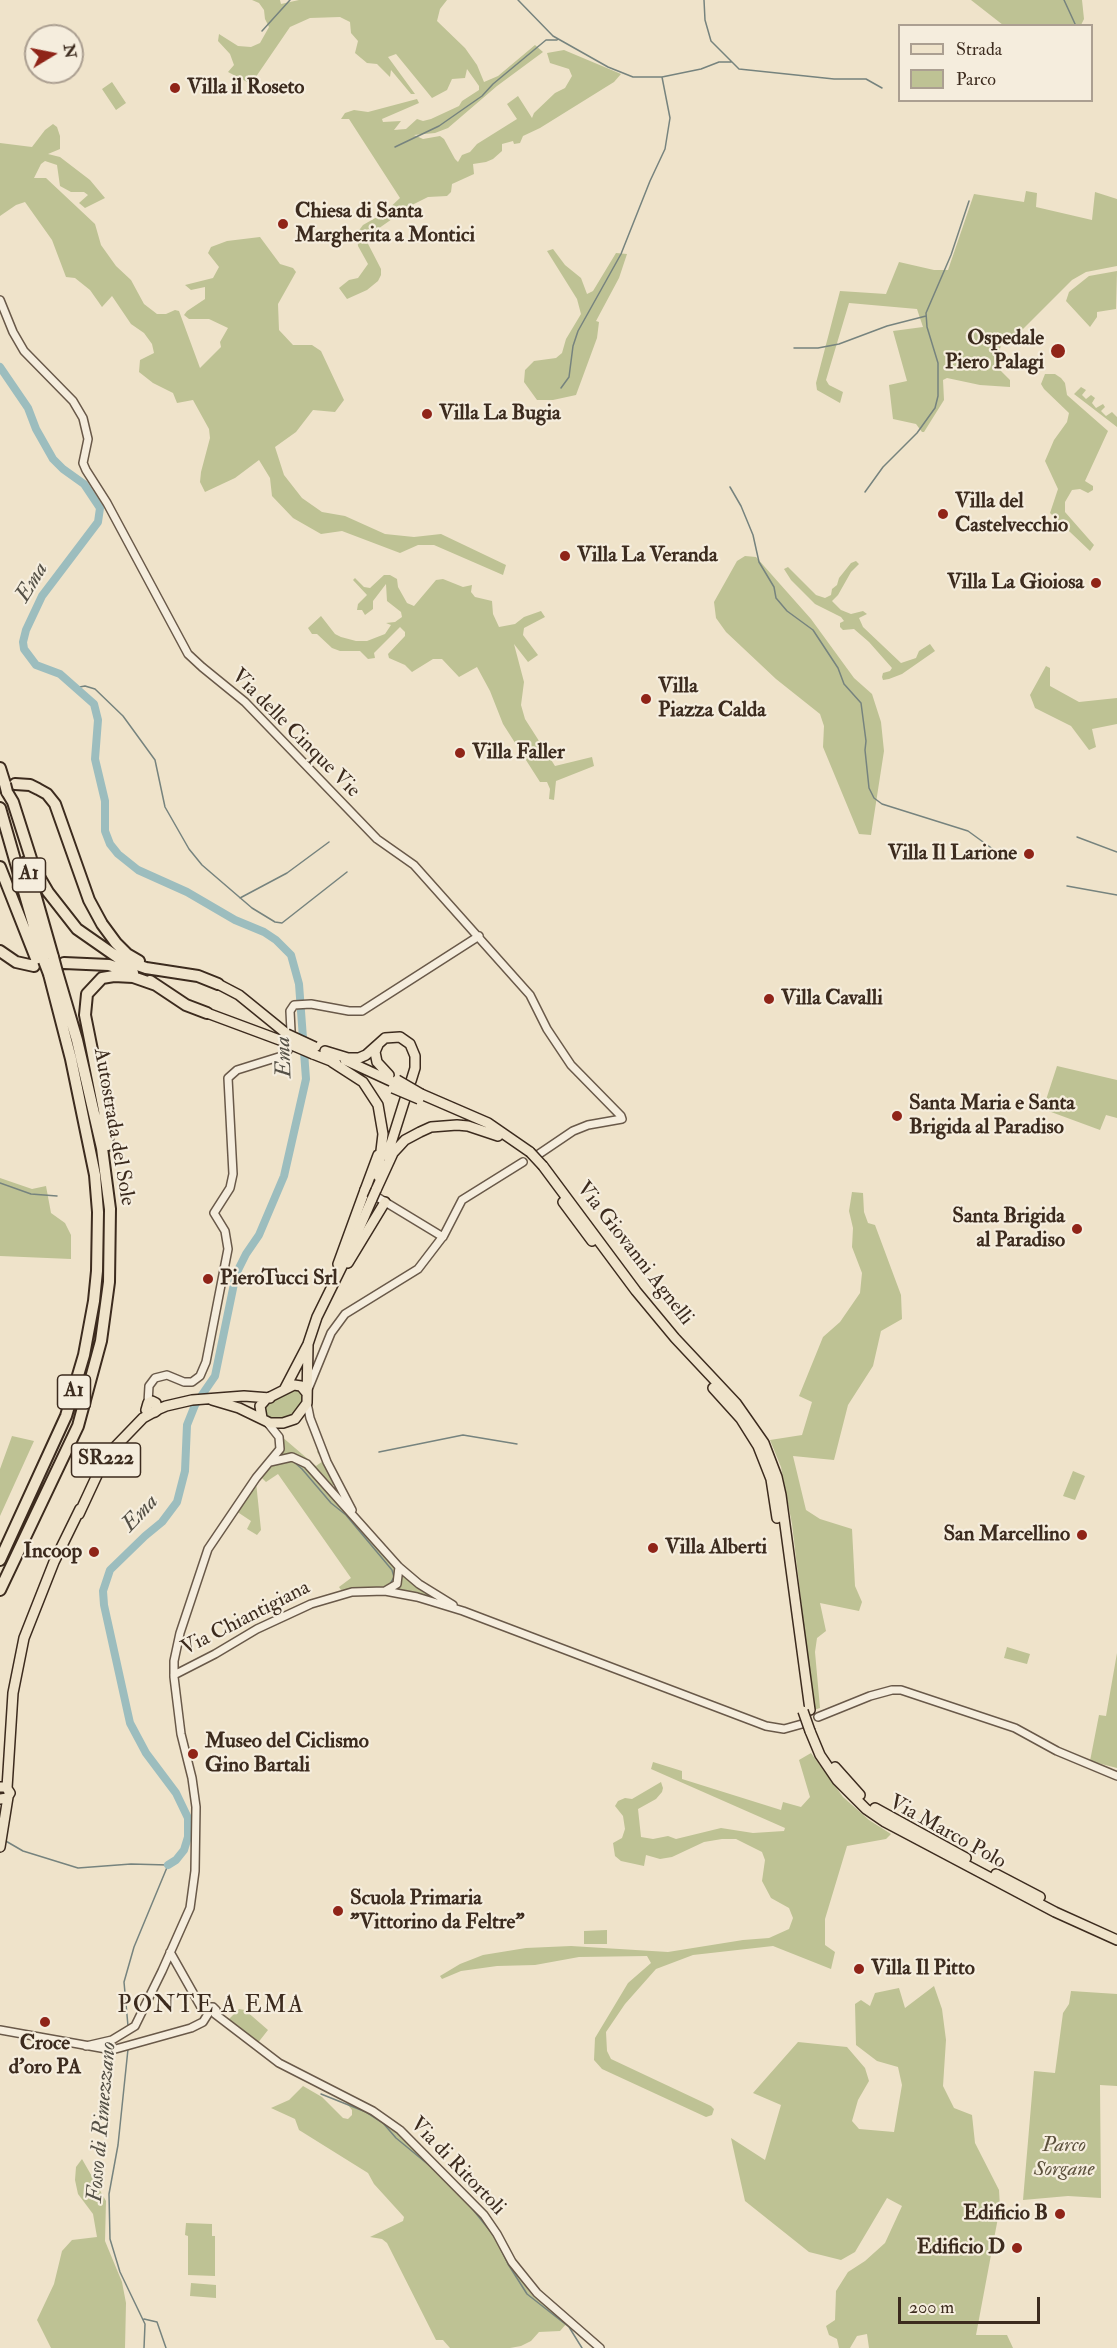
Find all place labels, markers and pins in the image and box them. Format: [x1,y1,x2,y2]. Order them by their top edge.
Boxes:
place label: Villa il Roseto [187,75,304,101]
marker: Villa il Roseto [168,81,182,95]
place label: Chiesa di Santa Margherita a Montici [295,199,475,249]
marker: Chiesa di Santa Margherita a Montici [276,217,290,231]
place label: Ospedale Piero Palagi [945,326,1044,376]
marker: Ospedale Piero Palagi [1049,342,1067,360]
place label: Villa La Bugia [439,401,561,427]
marker: Villa La Bugia [420,407,434,421]
place label: Villa del Castelvecchio [955,489,1068,539]
marker: Villa del Castelvecchio [936,507,950,521]
place label: Villa La Veranda [577,543,718,569]
marker: Villa La Veranda [558,549,572,563]
place label: Villa La Gioiosa [947,570,1084,596]
marker: Villa La Gioiosa [1089,576,1103,590]
place label: Villa Piazza Calda [658,674,766,724]
marker: Villa Piazza Calda [639,692,653,706]
place label: Villa Faller [472,740,565,766]
marker: Villa Faller [453,746,467,760]
place label: Villa Il Larione [888,841,1017,867]
marker: Villa Il Larione [1022,847,1036,861]
place label: Villa Cavalli [781,986,883,1012]
marker: Villa Cavalli [762,992,776,1006]
place label: Santa Maria e Santa Brigida al Paradiso [909,1091,1075,1141]
marker: Santa Maria e Santa Brigida al Paradiso [890,1109,904,1123]
place label: Santa Brigida al Paradiso [952,1204,1065,1254]
marker: Santa Brigida al Paradiso [1070,1222,1084,1236]
place label: PieroTucci Srl [220,1266,338,1292]
marker: PieroTucci Srl [201,1272,215,1286]
place label: San Marcellino [943,1522,1070,1548]
marker: San Marcellino [1075,1528,1089,1542]
place label: Villa Alberti [665,1535,767,1561]
place label: Incoop [24,1539,82,1565]
marker: Villa Alberti [646,1541,660,1555]
marker: Incoop [87,1545,101,1559]
place label: Museo del Ciclismo Gino Bartali [205,1729,369,1779]
marker: Museo del Ciclismo Gino Bartali [186,1747,200,1761]
place label: Scuola Primaria "Vittorino da Feltre" [350,1886,525,1936]
marker: Scuola Primaria "Vittorino da Feltre" [331,1904,345,1918]
place label: Villa Il Pitto [871,1956,975,1982]
marker: Villa Il Pitto [852,1962,866,1976]
marker: Croce d'oro PA [38,2015,52,2029]
place label: Croce d'oro PA [9,2031,81,2081]
place label: Edificio B [963,2201,1048,2227]
marker: Edificio B [1053,2207,1067,2221]
place label: Edificio D [917,2235,1005,2261]
marker: Edificio D [1010,2241,1024,2255]

